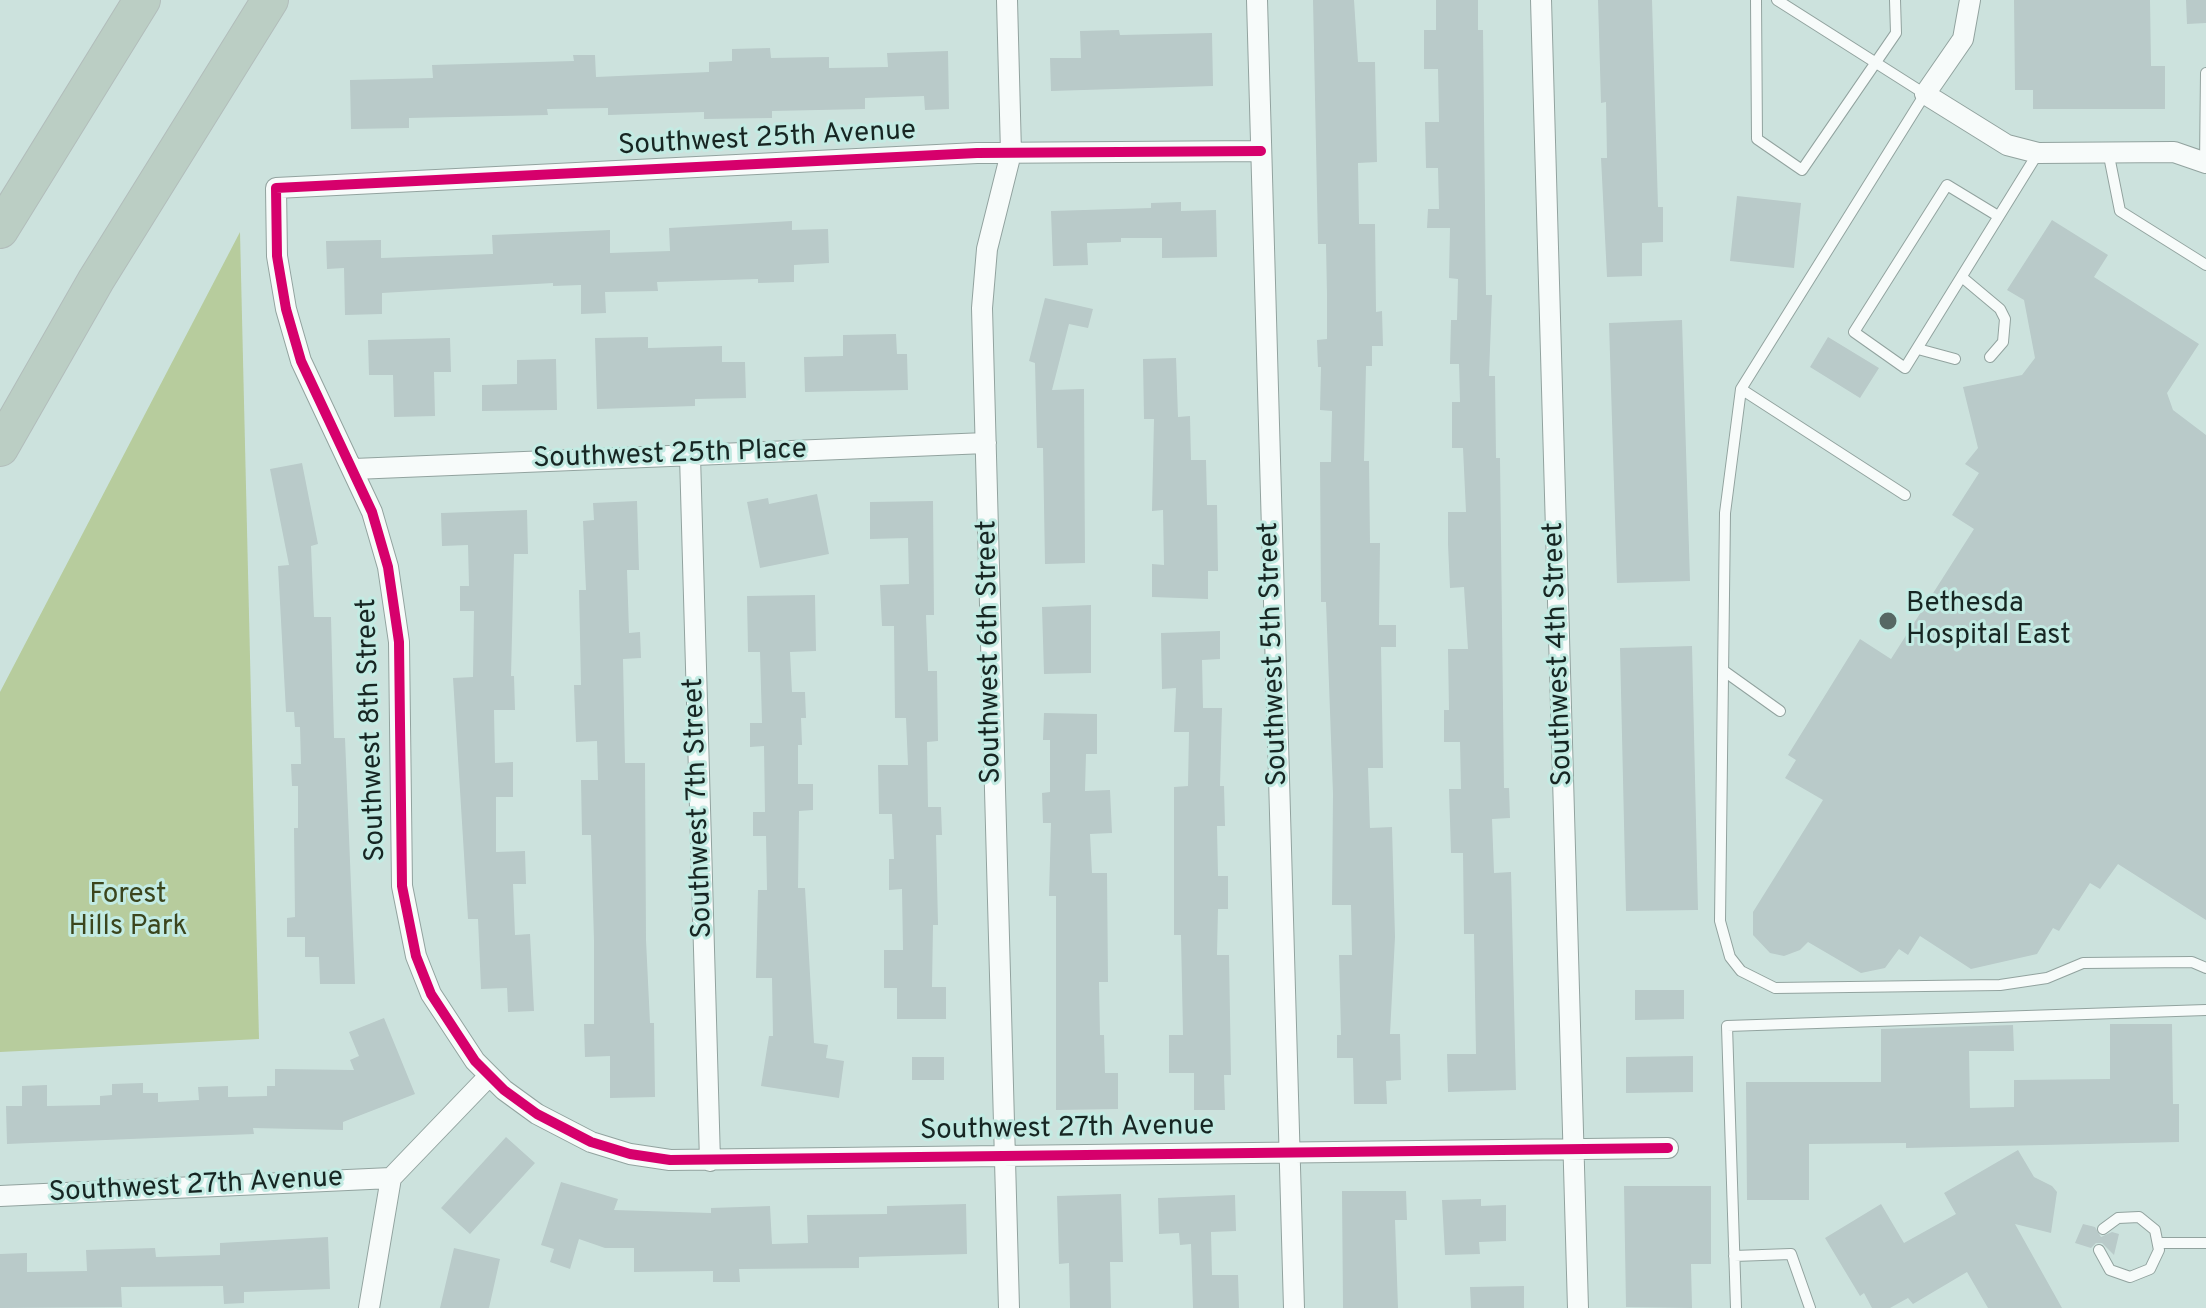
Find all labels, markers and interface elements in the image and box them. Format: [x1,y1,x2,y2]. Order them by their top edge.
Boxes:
street label: Southwest 25th Avenue [617,115,917,165]
street label: Southwest 25th Place [532,434,808,478]
street label: Southwest 6th Street [972,520,1010,784]
street label: Southwest 5th Street [1254,521,1296,787]
street label: Southwest 4th Street [1539,521,1581,787]
place label: Bethesda Hospital East [1906,588,2071,654]
street label: Southwest 8th Street [352,598,394,862]
marker: Bethesda Hospital East [1877,610,1899,632]
street label: Southwest 7th Street [679,677,721,939]
park label: Forest Hills Park [69,879,187,945]
street label: Southwest 27th Avenue [920,1111,1214,1149]
street label: Southwest 27th Avenue [48,1163,344,1211]

